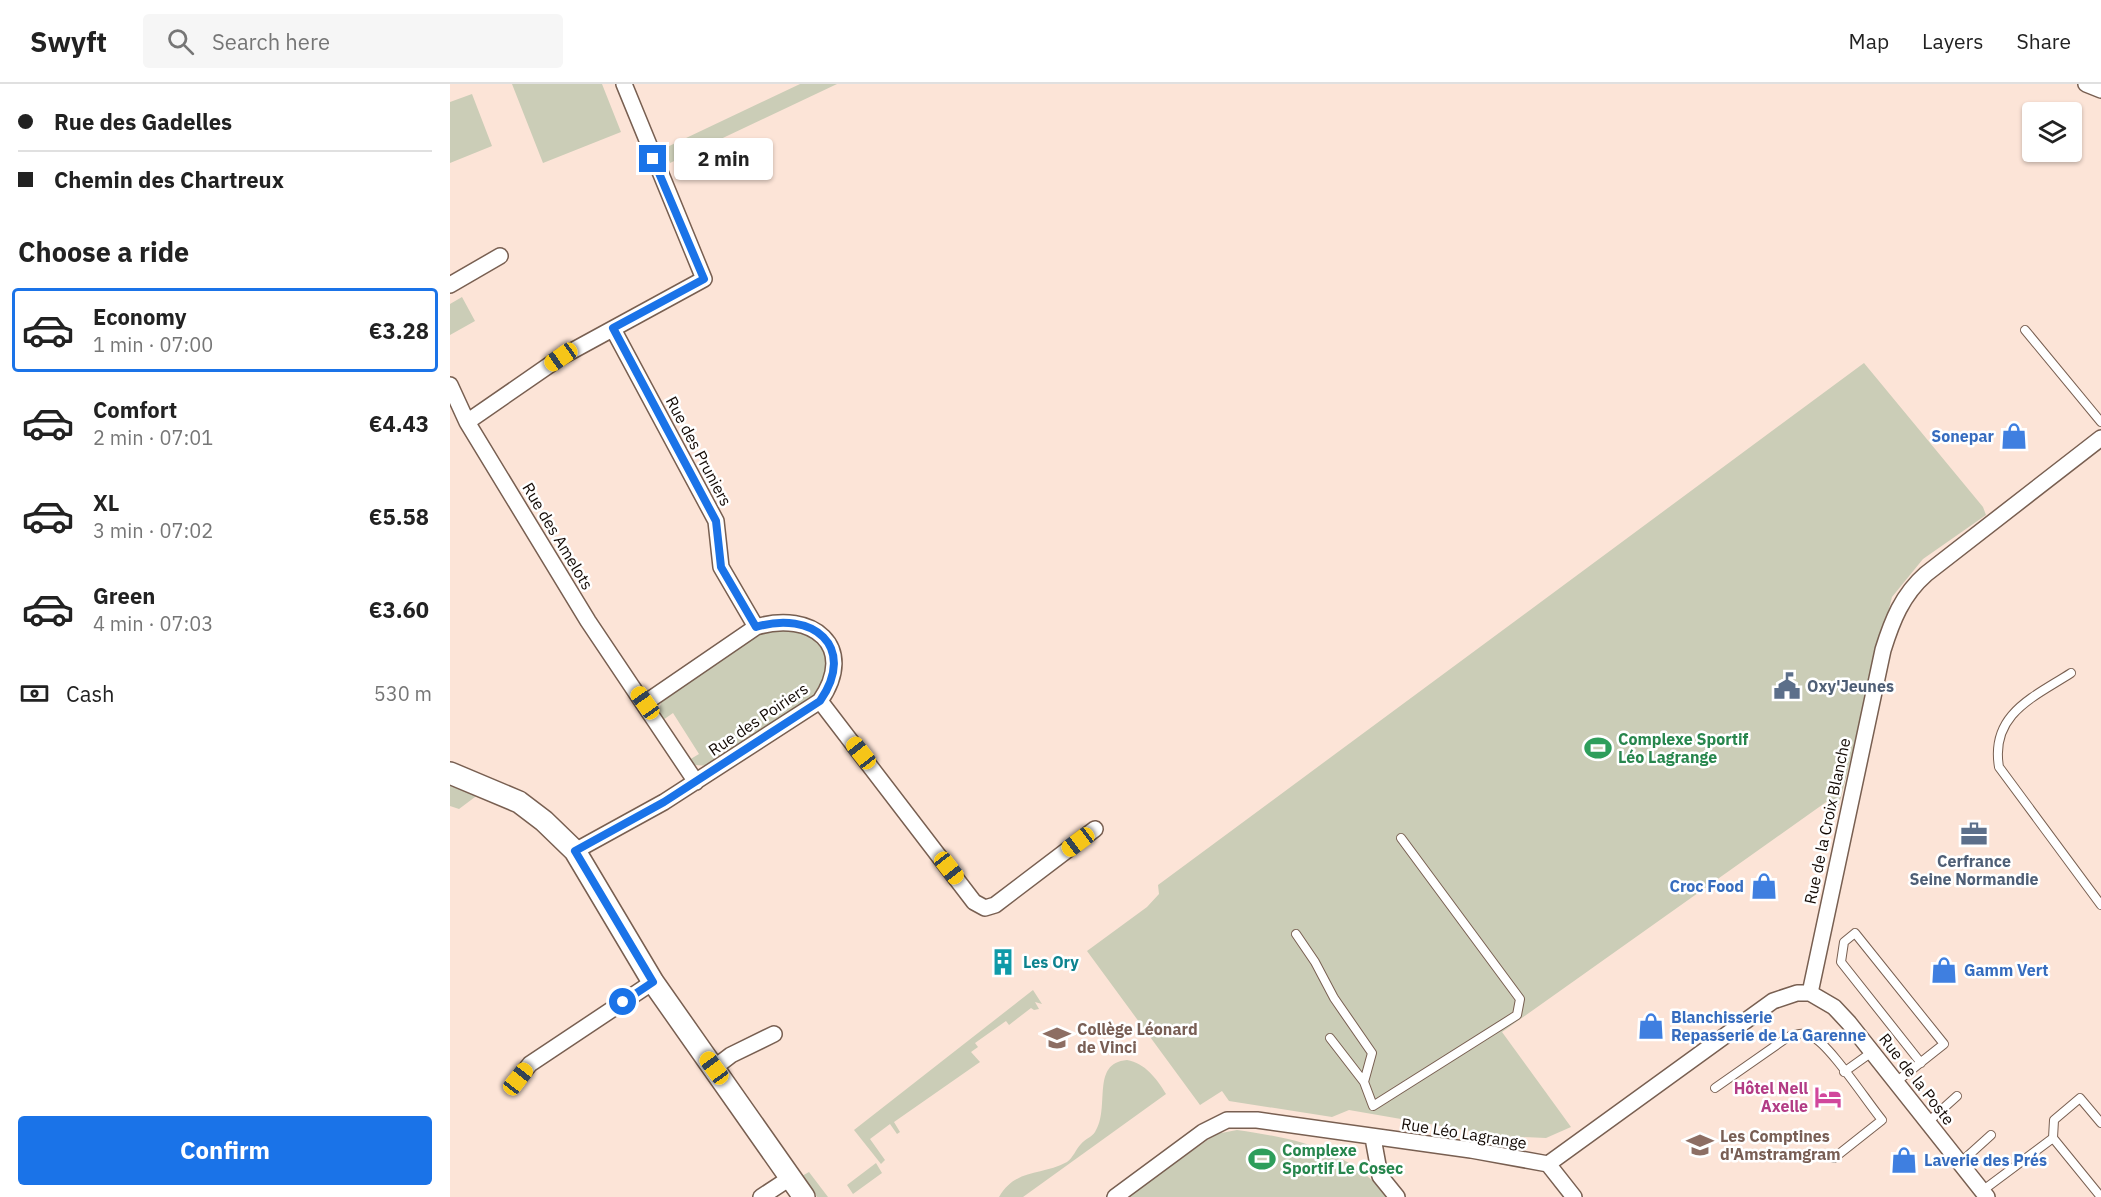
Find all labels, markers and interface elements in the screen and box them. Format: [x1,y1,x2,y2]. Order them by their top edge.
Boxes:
search box [143,14,563,68]
text: Swyft [30,23,107,60]
icon: search [164,25,197,58]
text: Search here [212,27,330,56]
text: Map [1849,27,1889,55]
text: Layers [1922,27,1984,55]
text: Share [2017,27,2071,55]
map controls [2022,102,2082,162]
button: layers [2022,102,2082,162]
text: Rue des Gadelles [54,107,232,136]
callout: 2 min [674,138,773,180]
route end [639,145,666,172]
text: 2 min [697,145,750,172]
text: Chemin des Chartreux [54,165,284,194]
text: Choose a ride [18,234,189,269]
text: Economy [93,302,187,331]
icon: car [21,303,75,357]
text: €3.28 [369,316,429,345]
text: 1 min · 07:00 [93,331,213,358]
car [541,339,581,375]
street label: Rue des Pruniers [662,393,736,509]
text: Comfort [93,395,177,424]
icon: car [21,396,75,450]
text: €4.43 [369,409,429,438]
shop icon: Sonepar [1999,421,2029,451]
text: 2 min · 07:01 [93,424,213,451]
place label: Sonepar [1931,426,1995,446]
street label: Rue des Amelots [518,479,598,593]
text: XL [93,488,119,517]
icon: car [21,489,75,543]
text: €5.58 [369,502,429,531]
text: 3 min · 07:02 [93,517,213,544]
text: Green [93,581,155,610]
icon: car [21,582,75,636]
text: €3.60 [369,595,429,624]
text: 4 min · 07:03 [93,610,213,637]
public building icon: Oxy'Jeunes [1772,671,1802,701]
place label: Oxy'Jeunes [1807,676,1894,696]
icon: cash [18,677,51,710]
street label: Rue des Poiriers [704,678,812,760]
text: Cash [66,679,115,708]
text: 530 m [374,680,432,707]
car [627,683,663,723]
place label: Complexe Sportif Léo Lagrange [1618,729,1748,767]
car [843,733,879,773]
sports icon: Complexe Sportif Léo Lagrange [1583,733,1613,763]
street label: Rue de la Croix Blanche [1800,736,1854,906]
office icon: Cerfrance Seine Normandie [1959,819,1989,849]
car [1058,824,1098,860]
car [931,848,967,888]
place label: Cerfrance Seine Normandie [1909,851,2039,889]
shop icon: Croc Food [1749,871,1779,901]
place label: Croc Food [1670,876,1744,896]
building icon: Les Ory [988,947,1018,977]
place label: Les Ory [1023,952,1079,972]
shop icon: Gamm Vert [1929,955,1959,985]
place label: Gamm Vert [1964,960,2048,980]
route start [609,988,636,1015]
place label: Blanchisserie Repasserie de La Garenne [1671,1007,1866,1045]
shop icon: Blanchisserie Repasserie de La Garenne [1636,1011,1666,1041]
place label: Collège Léonard de Vinci [1077,1019,1198,1057]
school or university icon: Collège Léonard de Vinci [1042,1023,1072,1053]
street label: Rue de la Poste [1875,1029,1959,1129]
car [696,1048,732,1088]
car [500,1059,536,1099]
place label: Hôtel Nell Axelle [1734,1078,1808,1116]
hotel icon: Hôtel Nell Axelle [1813,1082,1843,1112]
street label: Rue Léo Lagrange [1400,1113,1528,1153]
button: Confirm [18,1116,432,1185]
place label: Les Comptines d'Amstramgram [1720,1126,1841,1164]
school or university icon: Les Comptines d'Amstramgram [1685,1130,1715,1160]
place label: Complexe Sportif Le Cosec [1282,1140,1403,1178]
sports icon: Complexe Sportif Le Cosec [1247,1144,1277,1174]
shop icon: Laverie des Prés [1889,1145,1919,1175]
place label: Laverie des Prés [1924,1150,2047,1170]

